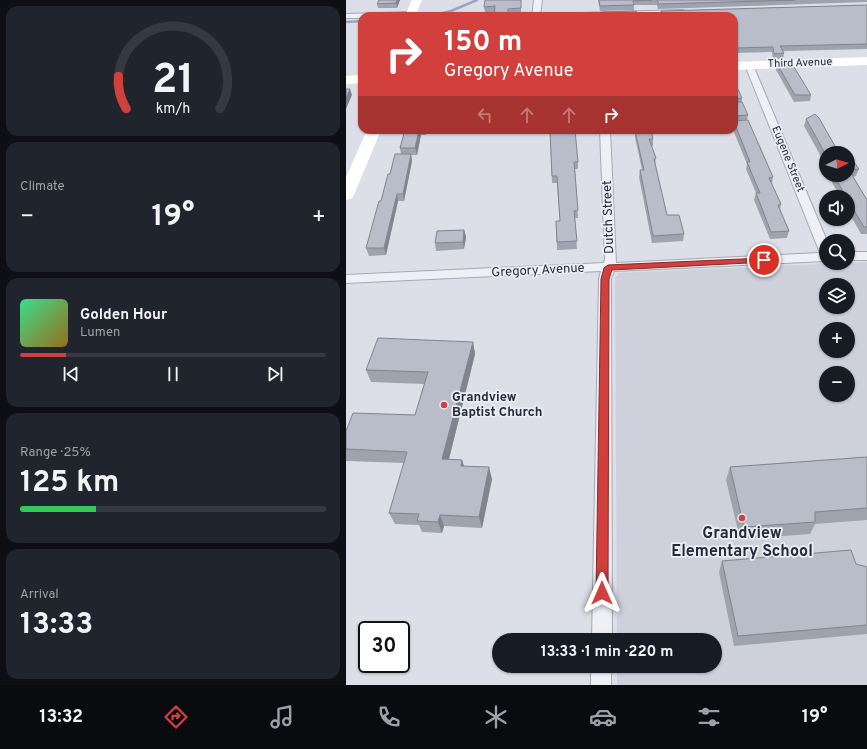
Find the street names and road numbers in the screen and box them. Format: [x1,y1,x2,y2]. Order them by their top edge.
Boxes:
street label: Third Avenue [768,55,833,71]
street label: Eugene Street [768,124,808,194]
street label: Dutch Street [600,180,618,254]
street label: Gregory Avenue [491,261,585,281]

